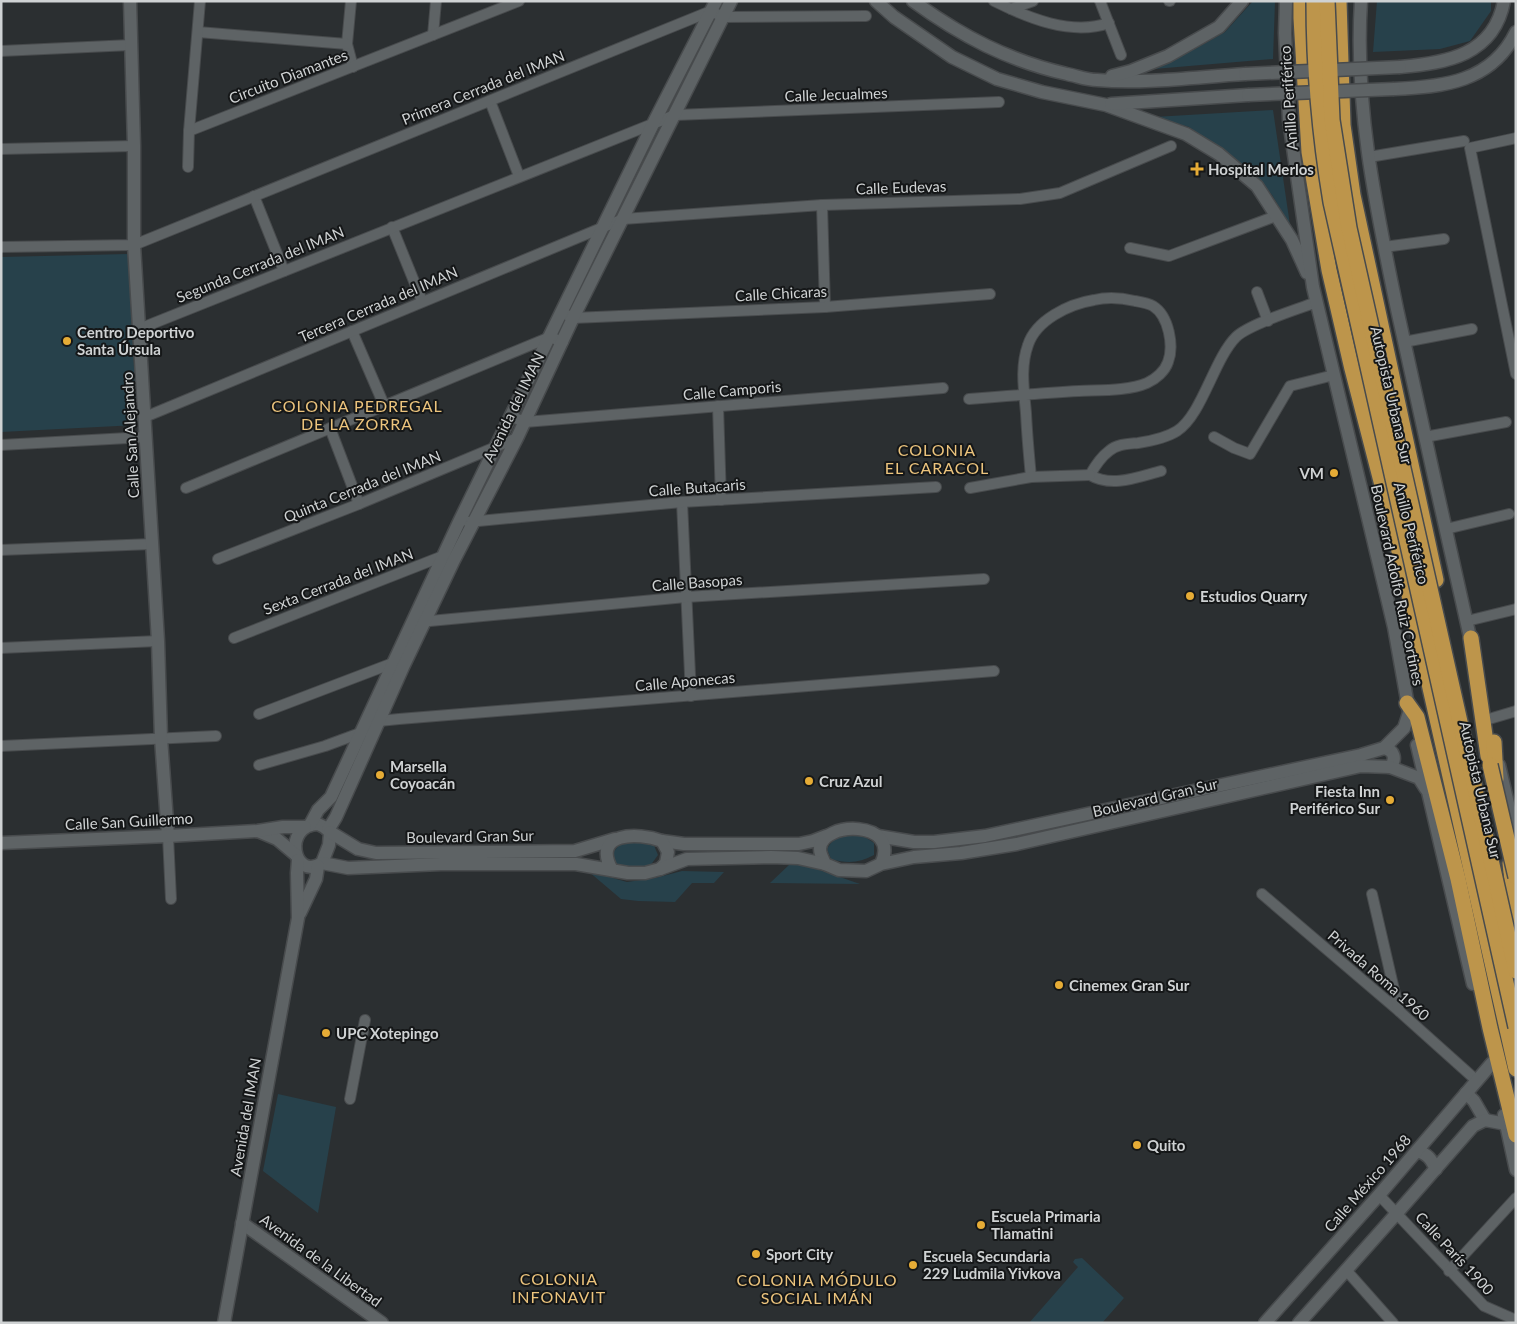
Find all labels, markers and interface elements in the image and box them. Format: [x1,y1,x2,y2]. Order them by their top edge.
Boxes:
street label: Circuito Diamantes [226,45,350,107]
street label: Anillo Periférico [1275,45,1301,151]
street label: Primera Cerrada del IMAN [399,46,567,128]
street label: Calle Jecualmes [784,83,888,105]
place label: Hospital Merlos [1208,160,1314,178]
marker: Hospital Merlos [1190,162,1204,176]
street label: Calle Eudevas [855,176,947,198]
street label: Segunda Cerrada del IMAN [173,222,347,306]
street label: Tercera Cerrada del IMAN [296,262,460,346]
street label: Calle Chicaras [734,282,828,304]
place label: Centro Deportivo Santa Úrsula [77,323,195,358]
street label: Autopista Urbana Sur [1367,324,1417,466]
marker: Centro Deportivo Santa Úrsula [61,335,73,347]
street label: Avenida del IMAN [479,349,547,465]
street label: Calle San Alejandro [118,371,142,499]
street label: Calle Camporis [682,377,782,403]
district label: COLONIA PEDREGAL DE LA ZORRA [271,396,443,433]
district label: COLONIA EL CARACOL [885,440,989,477]
street label: Quinta Cerrada del IMAN [281,446,443,526]
place label: VM [1298,464,1324,482]
marker: VM [1328,467,1340,479]
street label: Calle Butacaris [648,475,746,499]
street label: Anillo Periférico [1391,480,1433,586]
street label: Boulevard Adolfo Ruiz Cortines [1368,483,1428,687]
street label: Sexta Cerrada del IMAN [260,544,416,618]
street label: Calle Basopas [651,570,743,594]
place label: Estudios Quarry [1200,587,1308,605]
marker: Estudios Quarry [1184,590,1196,602]
street label: Calle Aponecas [634,668,736,694]
street label: Autopista Urbana Sur [1456,719,1506,861]
place label: Marsella Coyoacán [390,757,455,792]
marker: Marsella Coyoacán [374,769,386,781]
place label: Cruz Azul [819,772,883,790]
street label: Boulevard Gran Sur [1091,774,1220,820]
marker: Cruz Azul [803,775,815,787]
place label: Fiesta Inn Periférico Sur [1290,782,1380,817]
marker: Fiesta Inn Periférico Sur [1384,794,1396,806]
street label: Calle San Guillermo [65,809,193,833]
street label: Boulevard Gran Sur [406,826,535,846]
street label: Privada Roma 1960 [1325,926,1434,1024]
place label: Cinemex Gran Sur [1069,976,1190,994]
marker: Cinemex Gran Sur [1053,979,1065,991]
place label: UPC Xotepingo [336,1024,439,1042]
marker: UPC Xotepingo [320,1027,332,1039]
street label: Avenida del IMAN [226,1056,264,1178]
street label: Calle México 1968 [1320,1131,1414,1235]
place label: Quito [1147,1136,1186,1154]
marker: Quito [1131,1139,1143,1151]
place label: Escuela Primaria Tlamatini [991,1207,1101,1242]
street label: Calle París 1900 [1412,1208,1498,1298]
street label: Avenida de la Libertad [257,1210,385,1310]
marker: Escuela Primaria Tlamatini [975,1219,987,1231]
place label: Sport City [766,1245,833,1263]
place label: Escuela Secundaria 229 Ludmila Yivkova [923,1247,1061,1282]
marker: Sport City [750,1248,762,1260]
marker: Escuela Secundaria 229 Ludmila Yivkova [907,1259,919,1271]
district label: COLONIA INFONAVIT [512,1269,606,1306]
district label: COLONIA MÓDULO SOCIAL IMÁN [737,1270,897,1307]

